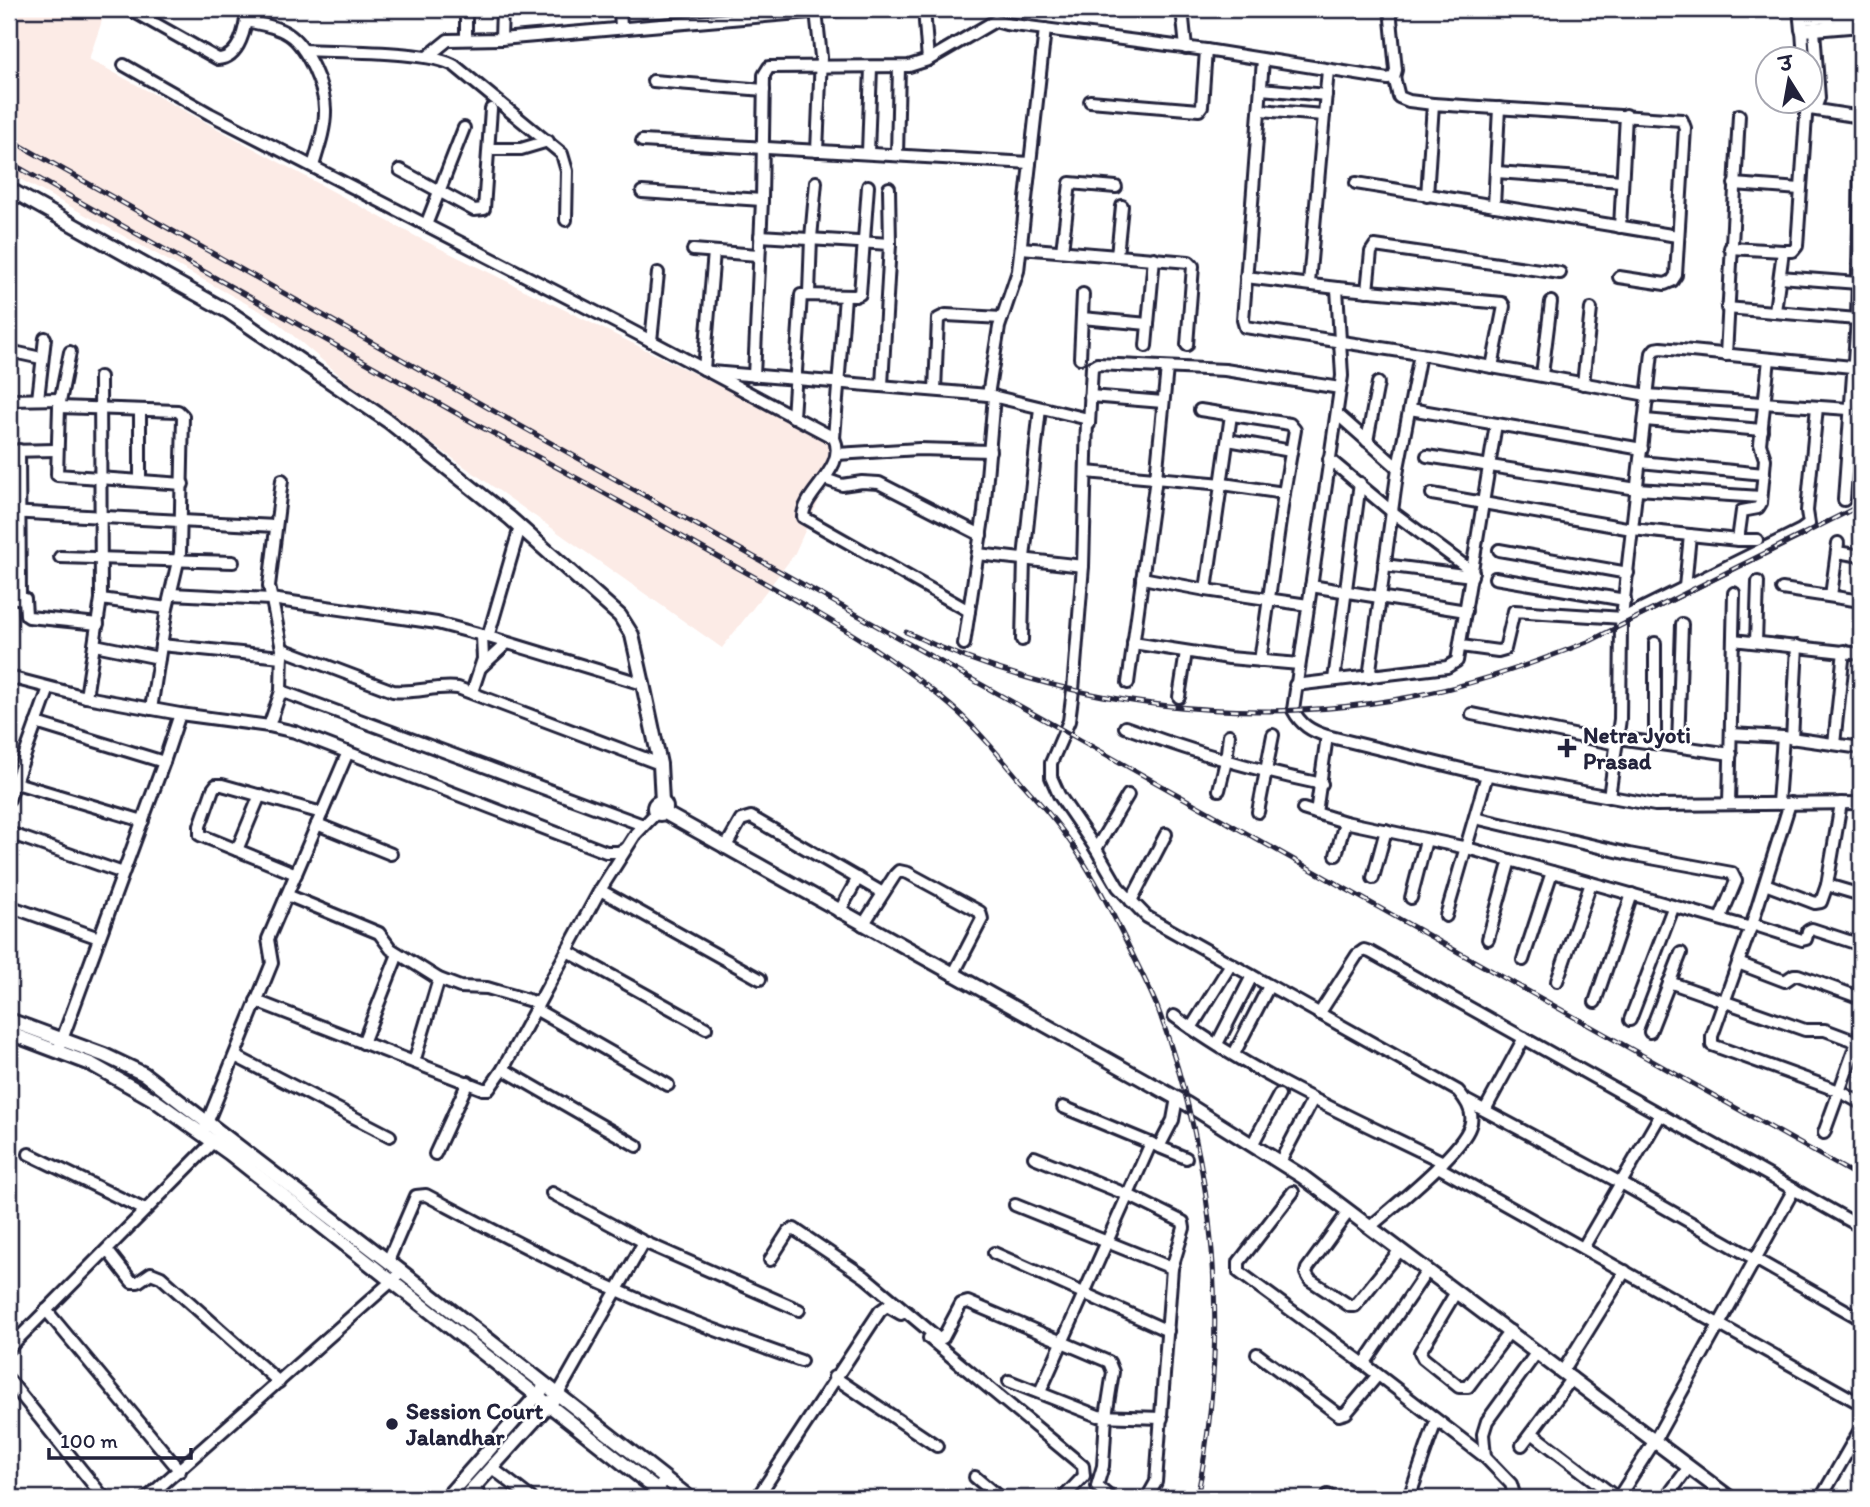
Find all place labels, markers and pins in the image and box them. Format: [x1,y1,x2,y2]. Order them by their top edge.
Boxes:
place label: Netra Jyoti Prasad [1583,721,1691,775]
marker: Netra Jyoti Prasad [1557,738,1577,758]
place label: Session Court Jalandhar [405,1397,543,1451]
marker: Session Court Jalandhar [384,1416,400,1432]

